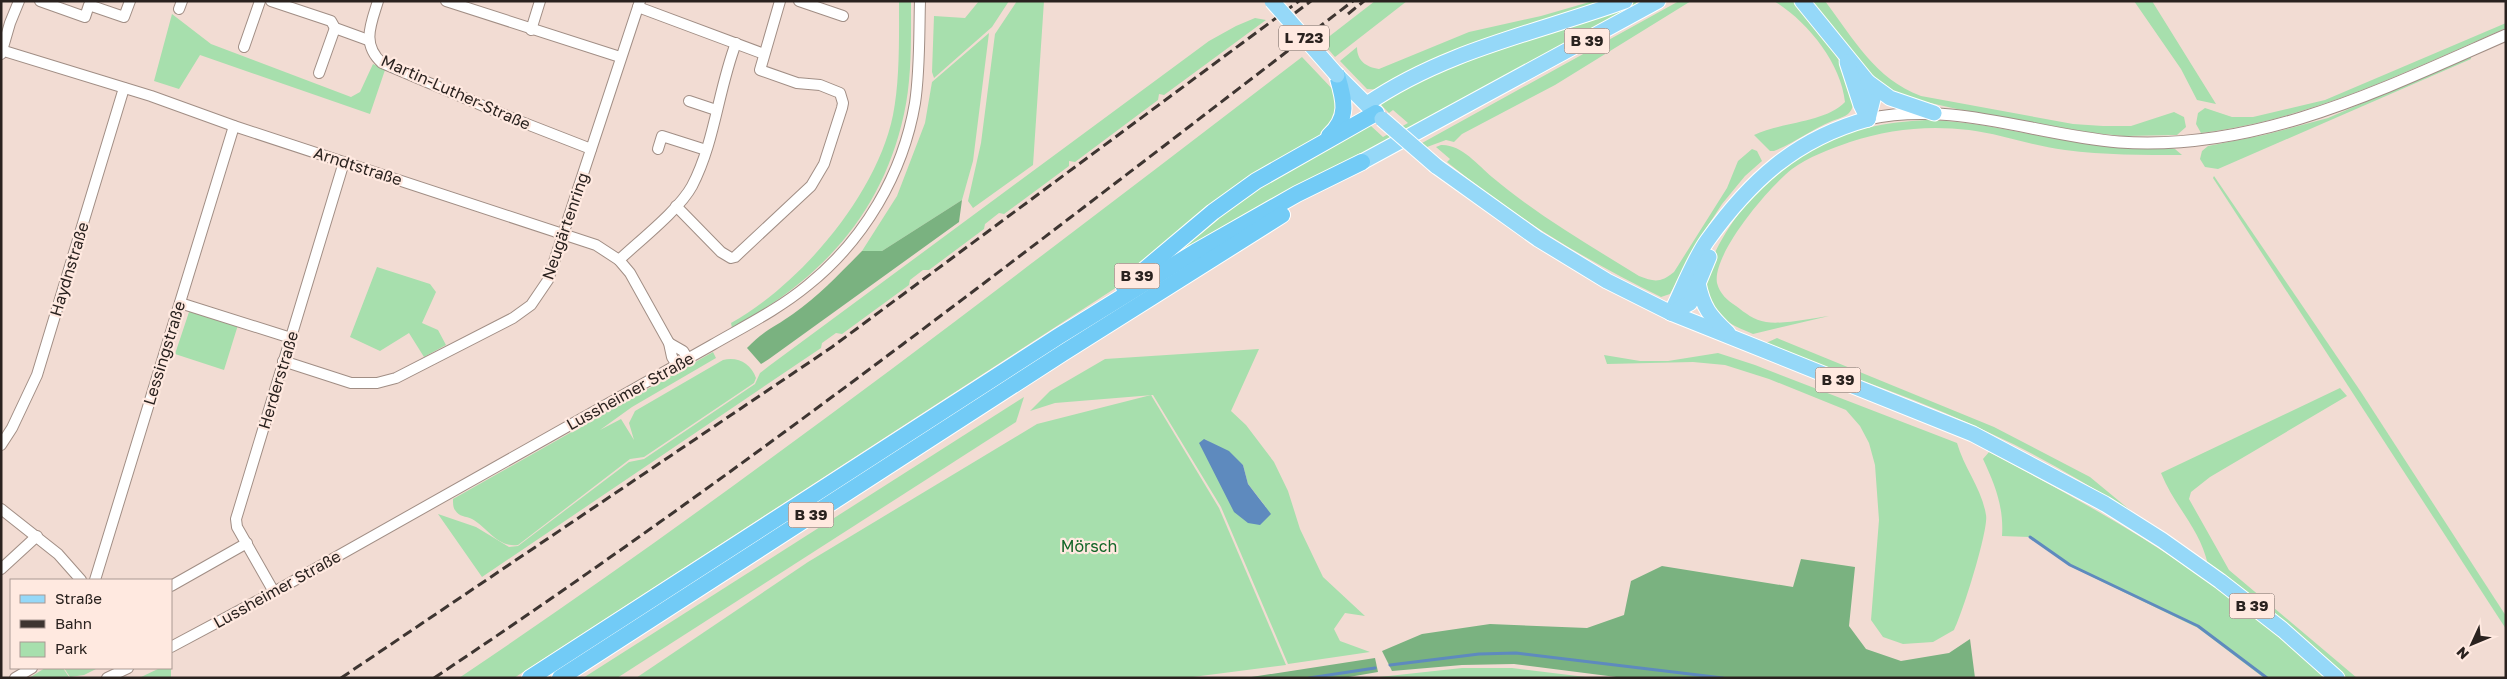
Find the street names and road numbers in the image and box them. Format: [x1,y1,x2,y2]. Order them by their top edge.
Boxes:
road number: L 723 [1279,26,1329,50]
road number: B 39 [1564,28,1610,54]
street label: Martin-Luther-Straße [378,50,534,134]
street label: Arndtstraße [311,142,405,190]
street label: Neugärtenring [537,170,593,282]
street label: Haydnstraße [45,219,93,319]
road number: B 39 [1114,264,1160,288]
street label: Lessingstraße [139,299,189,407]
street label: Herderstraße [254,329,302,431]
street label: Lussheimer Straße [563,348,697,434]
road number: B 39 [1816,368,1860,392]
road number: B 39 [788,502,834,528]
street label: Lussheimer Straße [210,546,344,632]
road number: B 39 [2230,594,2274,618]

